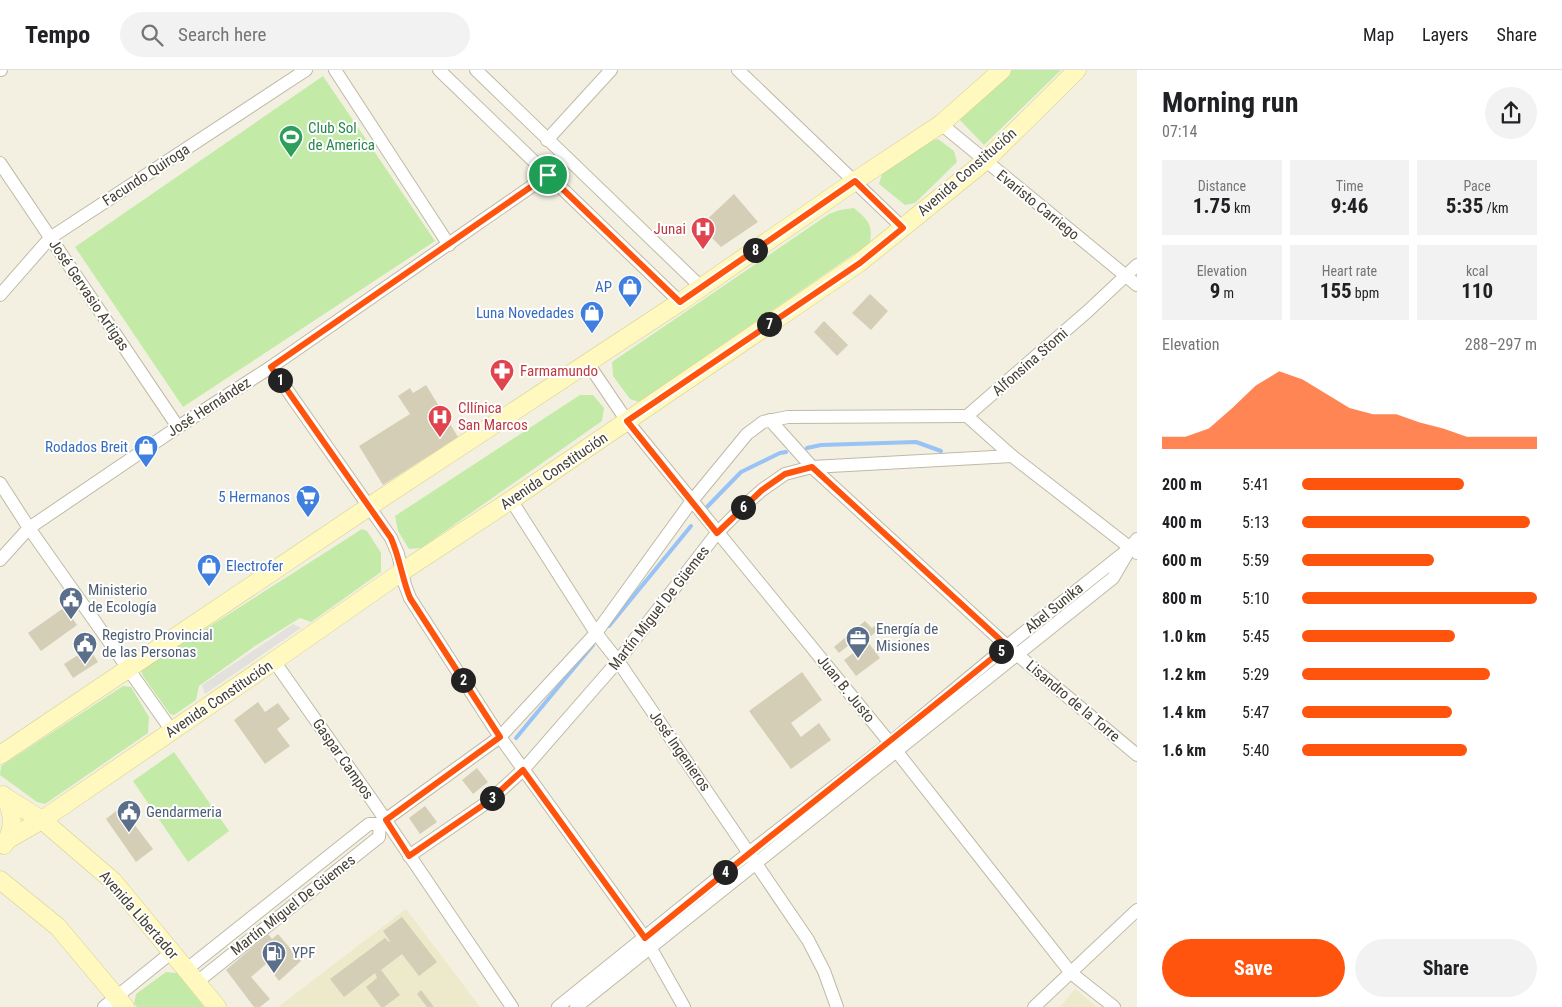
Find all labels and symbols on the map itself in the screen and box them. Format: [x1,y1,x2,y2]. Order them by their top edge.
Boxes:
place label: Club Sol de America [308,119,375,154]
sports icon: Club Sol de America [278,124,304,158]
street label: Avenida Constitución [914,124,1020,220]
street label: Facundo Quiroga [99,140,193,210]
pin [527,154,569,196]
street label: Evaristo Carriego [993,166,1083,244]
hospital icon: Junai [690,216,716,250]
place label: Junai [654,220,686,238]
street label: José Gervasio Artigas [45,236,133,354]
pin: 8 [742,238,768,262]
shop icon: AP [617,274,643,308]
place label: AP [595,278,612,296]
shop icon: Luna Novedades [579,300,605,334]
place label: Luna Novedades [476,304,574,322]
pin: 7 [756,312,782,336]
street label: Alfonsina Stomi [989,324,1071,400]
pharmacy icon: Farmamundo [489,358,515,392]
place label: Farmamundo [520,362,598,380]
pin: 1 [268,368,292,392]
street label: José Hernández [164,373,254,441]
place label: Cllínica San Marcos [458,399,528,434]
hospital icon: Cllínica San Marcos [427,404,453,438]
street label: Avenida Constitución [497,429,611,513]
shop icon: Rodados Breit [133,434,159,468]
place label: Rodados Breit [45,438,128,456]
supermarket icon: 5 Hermanos [295,484,321,518]
place label: 5 Hermanos [218,488,290,506]
pin: 6 [730,494,756,520]
street label: Martín Miguel De Güemes [605,542,713,674]
shop icon: Electrofer [196,553,222,587]
place label: Electrofer [226,557,284,575]
street label: Abel Sunika [1021,579,1087,637]
place label: Ministerio de Ecología [88,581,157,616]
public building icon: Ministerio de Ecología [58,586,84,620]
place label: Energía de Misiones [876,620,938,655]
office icon: Energía de Misiones [845,625,871,659]
place label: Registro Provincial de las Personas [102,626,213,661]
public building icon: Registro Provincial de las Personas [72,631,98,665]
pin: 5 [988,638,1014,664]
street label: Juan B. Justo [813,652,879,726]
street label: Lisandro de la Torre [1022,656,1124,746]
street label: Avenida Constitución [162,657,276,741]
pin: 2 [450,668,476,692]
street label: José Ingenieros [646,707,714,795]
street label: Gaspar Campos [309,715,377,803]
pin: 3 [480,786,504,810]
public building icon: Gendarmeria [116,799,142,833]
place label: Gendarmeria [146,803,222,821]
street label: Martín Miguel De Güemes [227,851,359,959]
pin: 4 [712,860,738,884]
street label: Avenida Libertador [96,867,183,963]
fuel station icon: YPF [261,940,287,974]
place label: YPF [292,944,315,962]

